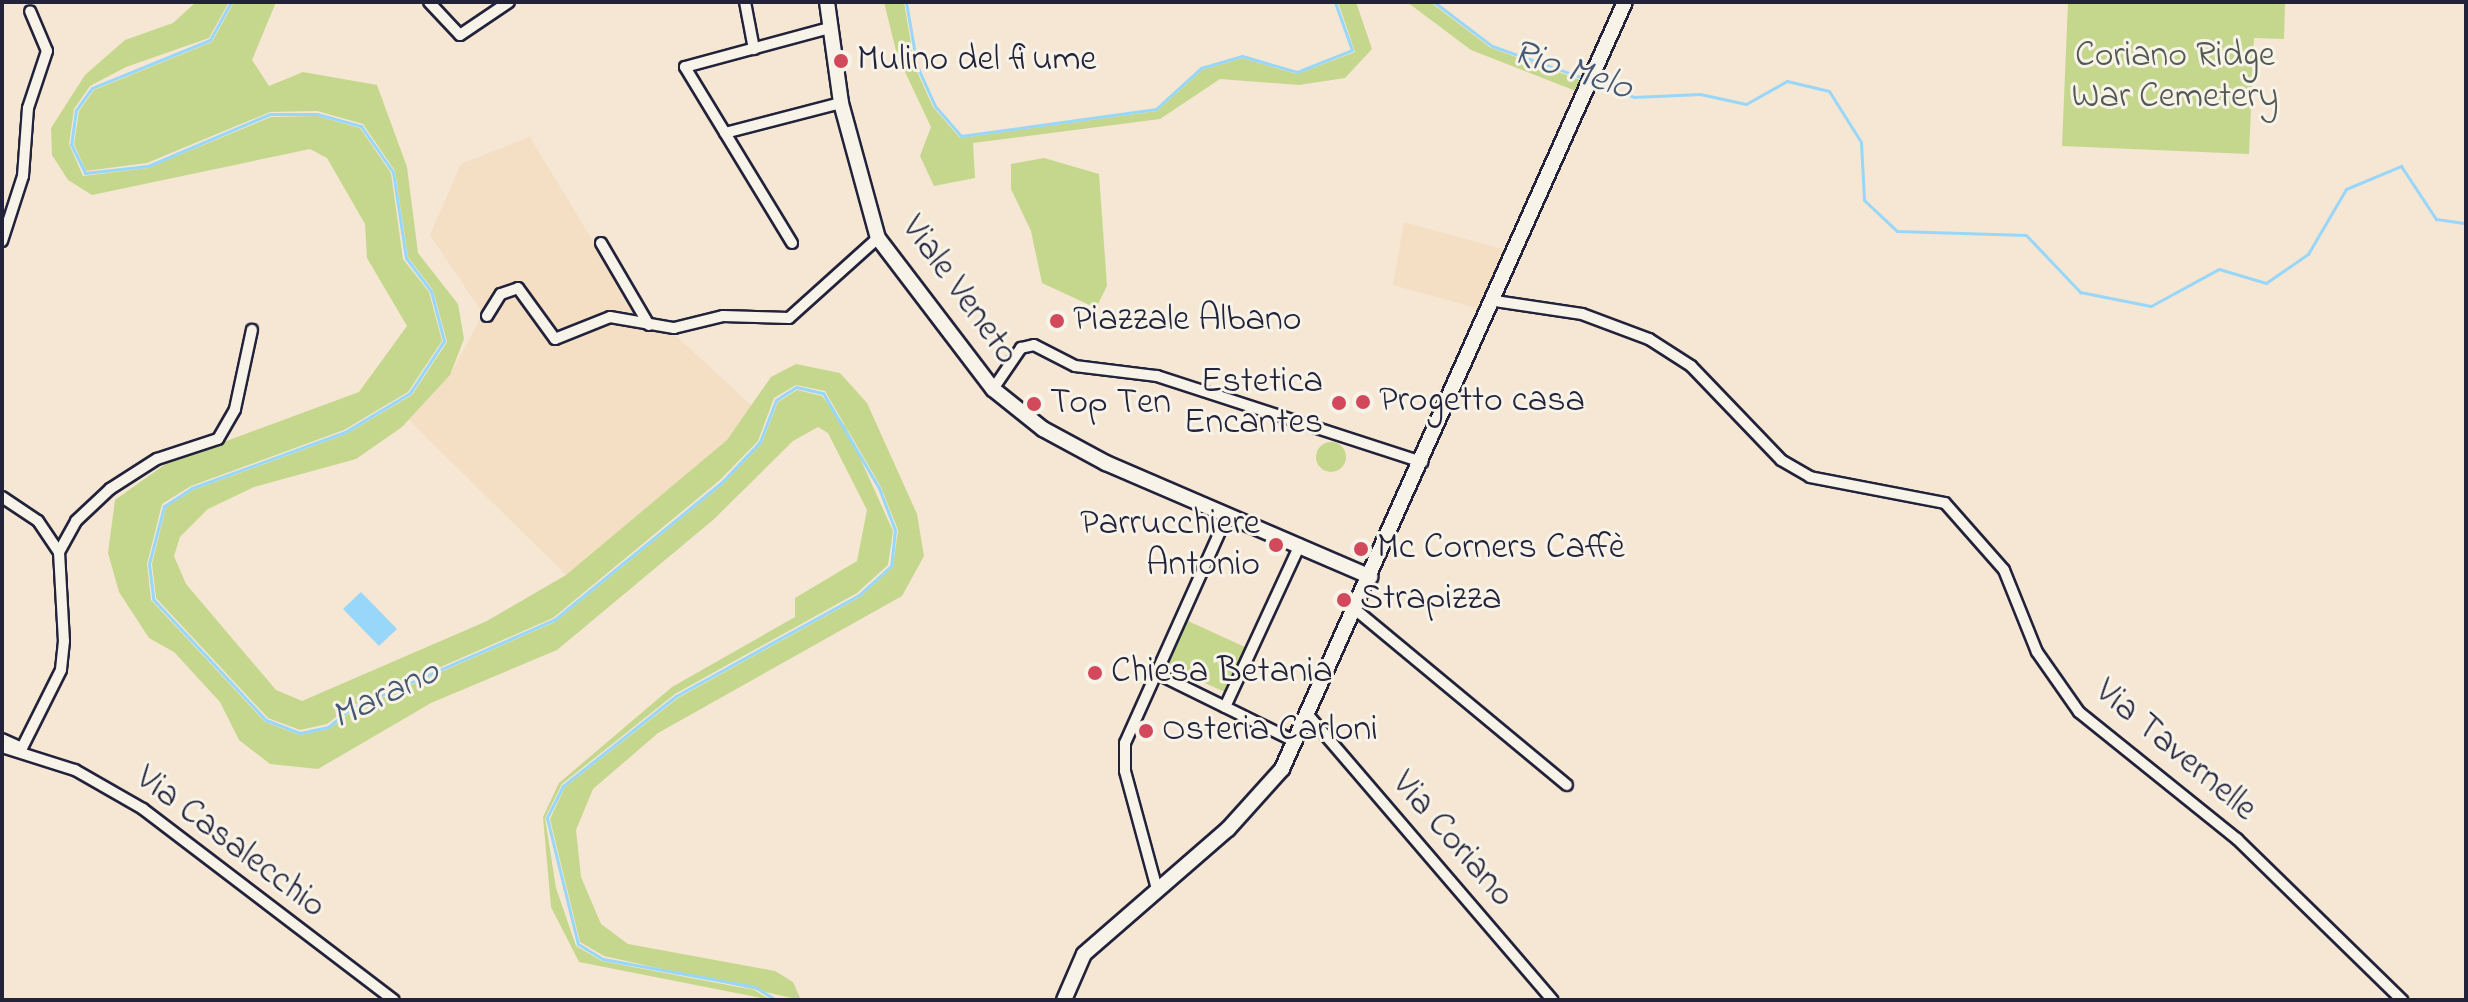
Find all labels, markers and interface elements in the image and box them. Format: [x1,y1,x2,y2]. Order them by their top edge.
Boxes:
water label: Rio Melo [1506,31,1638,113]
park label: Coriano Ridge War Cemetery [2072,34,2278,119]
place label: Mulino del fiume [857,39,1096,83]
marker: Mulino del fiume [832,52,850,70]
street label: Viale Veneto [891,208,1027,374]
place label: Piazzale Albano [1073,299,1302,343]
marker: Piazzale Albano [1048,312,1066,330]
place label: Estetica Encantes [1184,360,1323,445]
place label: Progetto casa [1379,380,1585,424]
place label: Top Ten [1050,382,1171,426]
marker: Progetto casa [1354,393,1372,411]
marker: Estetica Encantes [1330,394,1348,412]
marker: Top Ten [1025,395,1043,413]
place label: Parrucchiere Antonio [1080,502,1260,587]
place label: Mc Corners Caffè [1377,527,1625,571]
marker: Parrucchiere Antonio [1267,536,1285,554]
marker: Mc Corners Caffè [1352,540,1370,558]
place label: Strapizza [1360,578,1501,622]
marker: Strapizza [1335,591,1353,609]
water label: Marano [325,650,447,742]
place label: Chiesa Betania [1111,651,1333,695]
marker: Chiesa Betania [1086,664,1104,682]
street label: Via Tavernelle [2085,671,2265,831]
place label: Osteria Carloni [1162,709,1378,753]
marker: Osteria Carloni [1137,722,1155,740]
street label: Via Casalecchio [126,757,334,929]
street label: Via Coriano [1381,763,1523,917]

